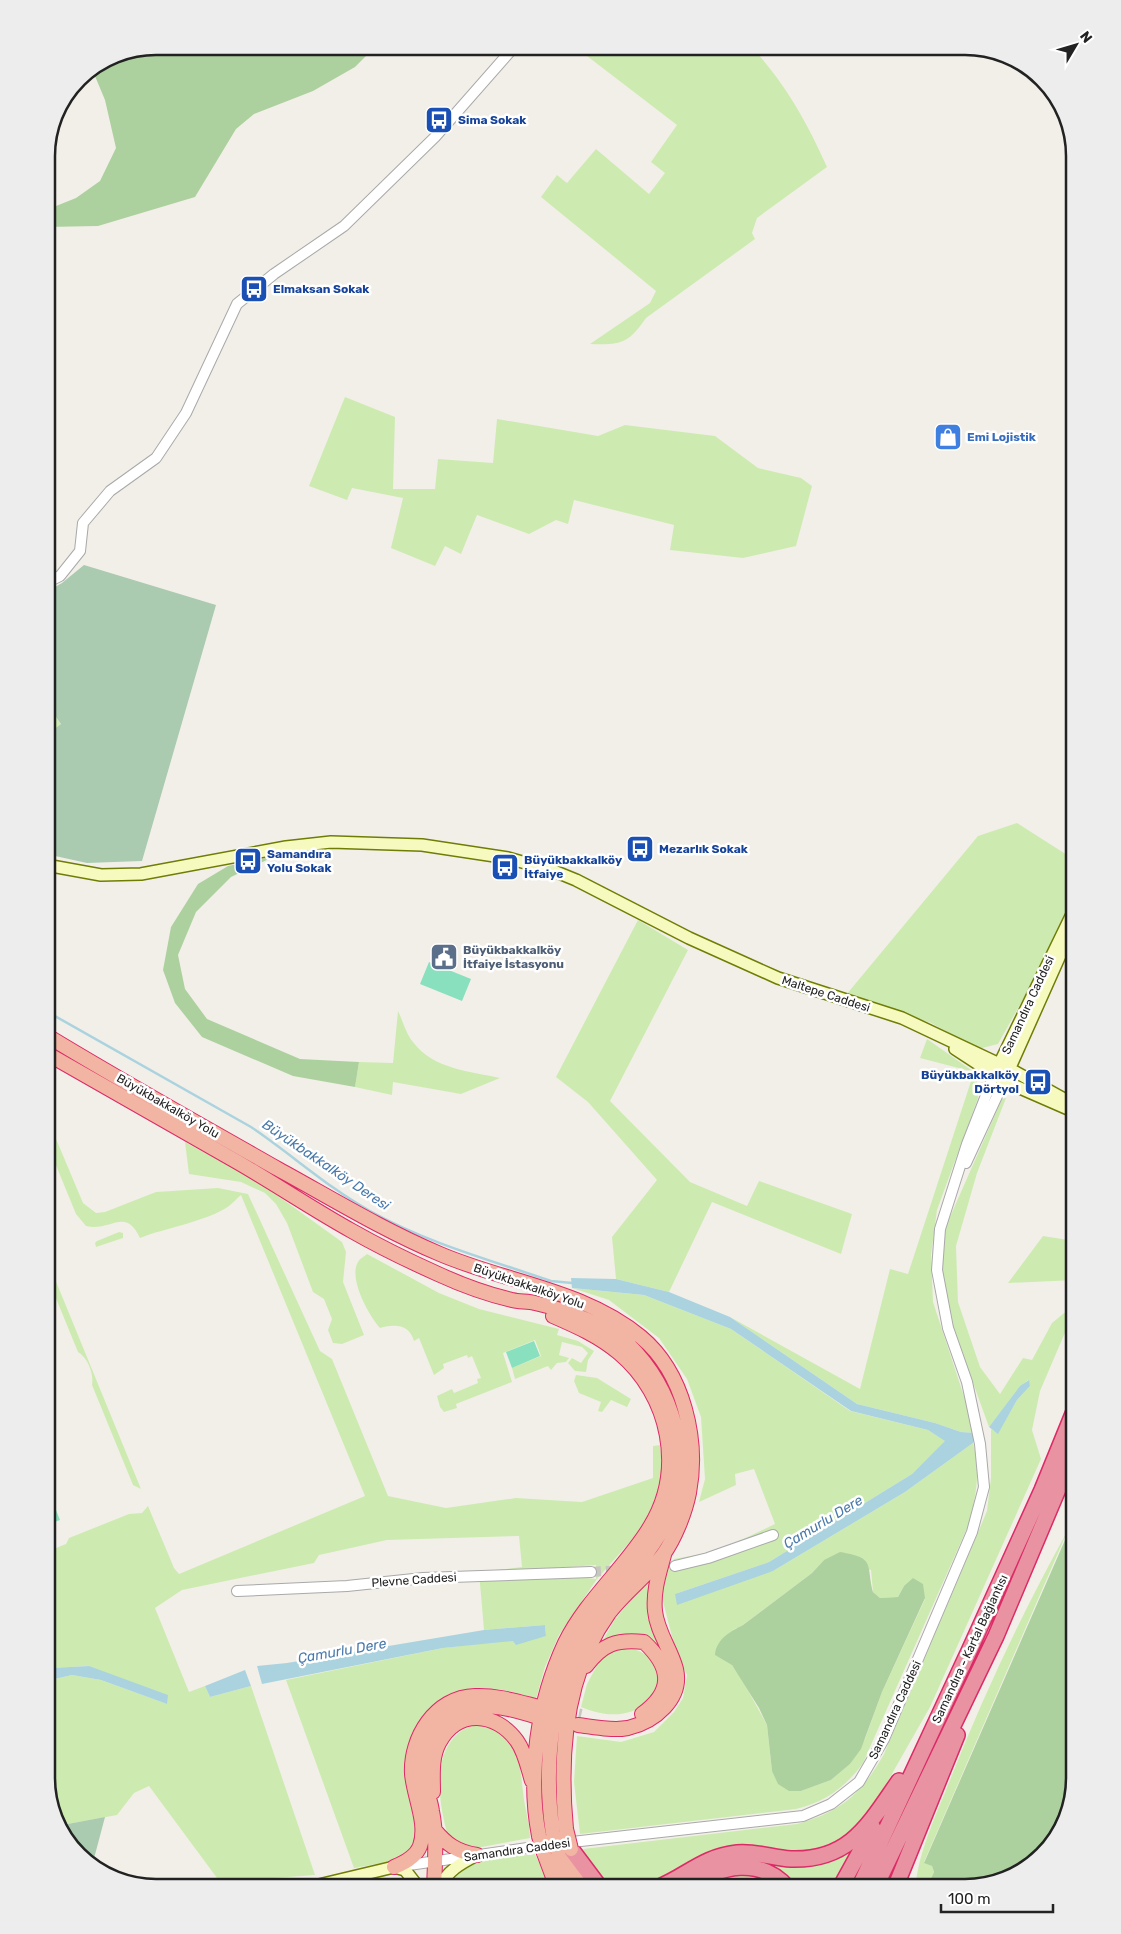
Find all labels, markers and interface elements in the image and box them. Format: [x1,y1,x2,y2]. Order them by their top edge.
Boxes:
north arrow [1051,20,1101,70]
text: N [1076,28,1096,47]
bus stop icon: Sima Sokak [424,105,454,135]
place label: Sima Sokak [458,113,526,127]
bus stop icon: Elmaksan Sokak [239,274,269,304]
place label: Elmaksan Sokak [273,282,369,296]
shop icon: Emi Lojistik [933,422,963,452]
place label: Emi Lojistik [967,430,1036,444]
bus stop icon: Mezarlık Sokak [625,834,655,864]
place label: Mezarlık Sokak [659,842,748,856]
bus stop icon: Samandıra Yolu Sokak [233,846,263,876]
place label: Samandıra Yolu Sokak [267,847,331,875]
bus stop icon: Büyükbakkalköy İtfaiye [490,852,520,882]
place label: Büyükbakkalköy İtfaiye [524,853,622,881]
public building icon: Büyükbakkalköy İtfaiye İstasyonu [429,942,459,972]
place label: Büyükbakkalköy İtfaiye İstasyonu [463,943,564,971]
street label: Samandıra Caddesi [999,953,1057,1057]
street label: Maltepe Caddesi [780,973,872,1015]
bus stop icon: Büyükbakkalköy Dörtyol [1023,1067,1053,1097]
place label: Büyükbakkalköy Dörtyol [921,1068,1019,1096]
street label: Büyükbakkalköy Yolu [114,1071,222,1141]
water label: Büyükbakkalköy Deresi [259,1116,394,1214]
street label: Büyükbakkalköy Yolu [472,1260,586,1312]
water label: Çamurlu Dere [780,1492,866,1552]
street label: Plevne Caddesi [371,1570,457,1590]
street label: Samandıra - Kartal Bağlantısı [929,1572,1011,1725]
water label: Çamurlu Dere [296,1635,388,1667]
street label: Samandıra Caddesi [866,1658,924,1762]
street label: Samandıra Caddesi [463,1836,571,1864]
scale bar [941,1882,1054,1914]
text: 100 m [948,1890,990,1908]

